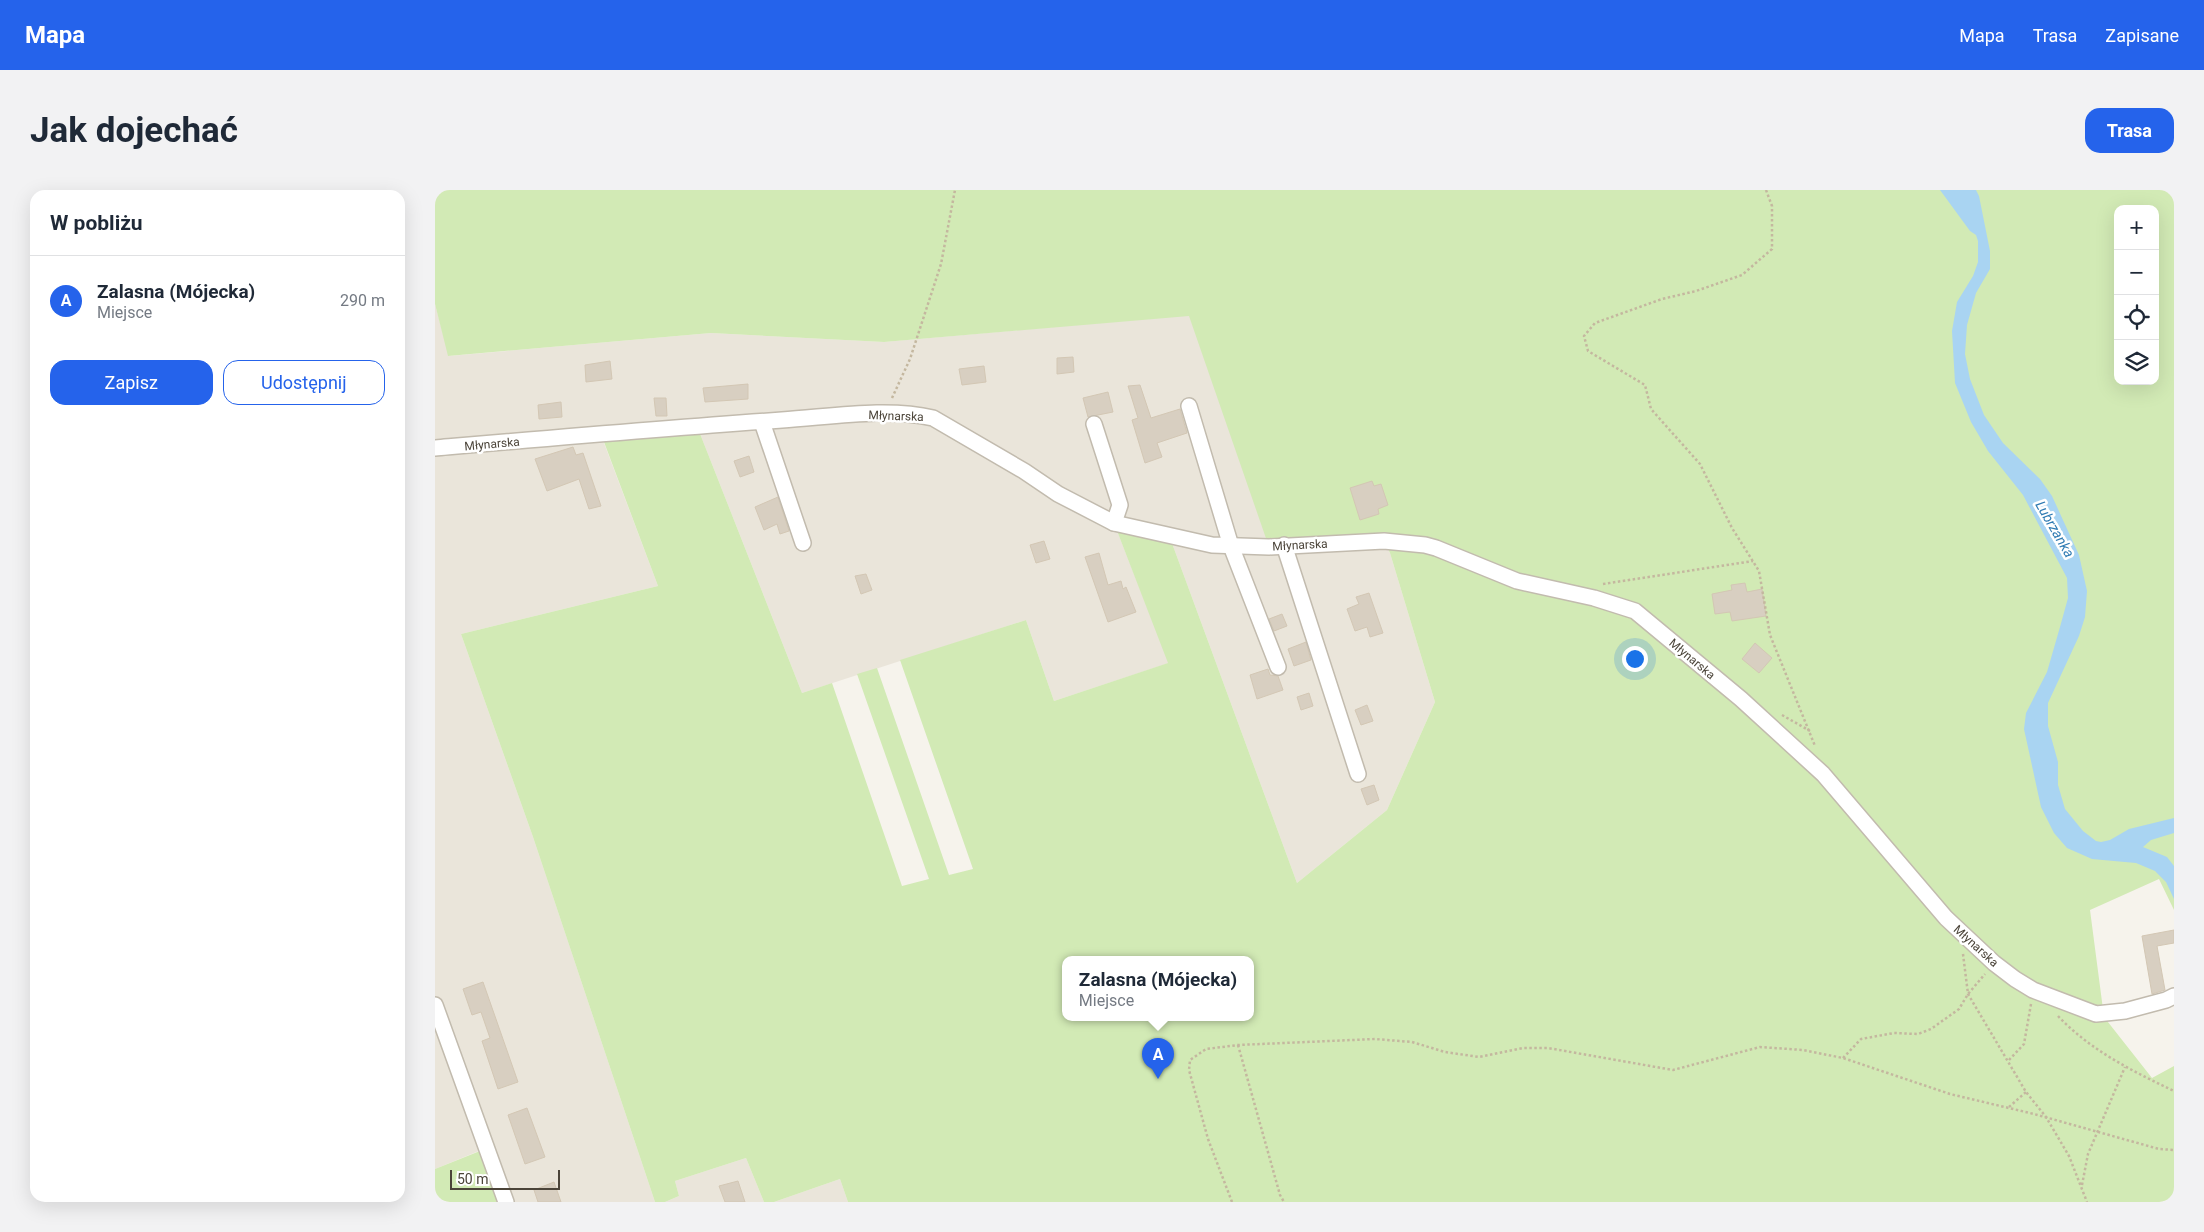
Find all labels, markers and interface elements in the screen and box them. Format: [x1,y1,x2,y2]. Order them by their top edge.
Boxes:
text: Mapa [25,21,85,49]
text: Mapa [1959,25,2005,46]
text: Trasa [2033,25,2077,46]
text: Zapisane [2105,25,2179,46]
button: Trasa [2085,108,2174,153]
text: Jak dojechać [30,110,238,151]
map controls [2114,205,2159,385]
button: + [2114,205,2159,250]
text: W pobliżu [50,211,143,235]
button: − [2114,250,2159,295]
text: Zalasna (Mójecka) [97,280,255,303]
text: A [61,291,71,310]
text: 290 m [340,291,385,310]
button: locate [2114,295,2159,340]
text: Miejsce [97,303,152,322]
button: layers [2114,340,2159,385]
button: Zapisz [50,360,213,405]
button: Udostępnij [223,360,385,405]
street label: Młynarska [868,408,924,424]
street label: Młynarska [464,435,520,453]
water label: Lubrzanka [2032,498,2078,560]
street label: Młynarska [1272,537,1328,553]
street label: Młynarska [1666,636,1718,682]
your location [1622,646,1648,672]
street label: Młynarska [1951,922,2001,970]
popup [1062,956,1254,1021]
text: Zalasna (Mójecka) [1079,968,1237,991]
text: Miejsce [1079,991,1134,1010]
pin: A [1142,1038,1174,1079]
scale bar [450,1167,560,1190]
text: 50 m [457,1171,489,1187]

